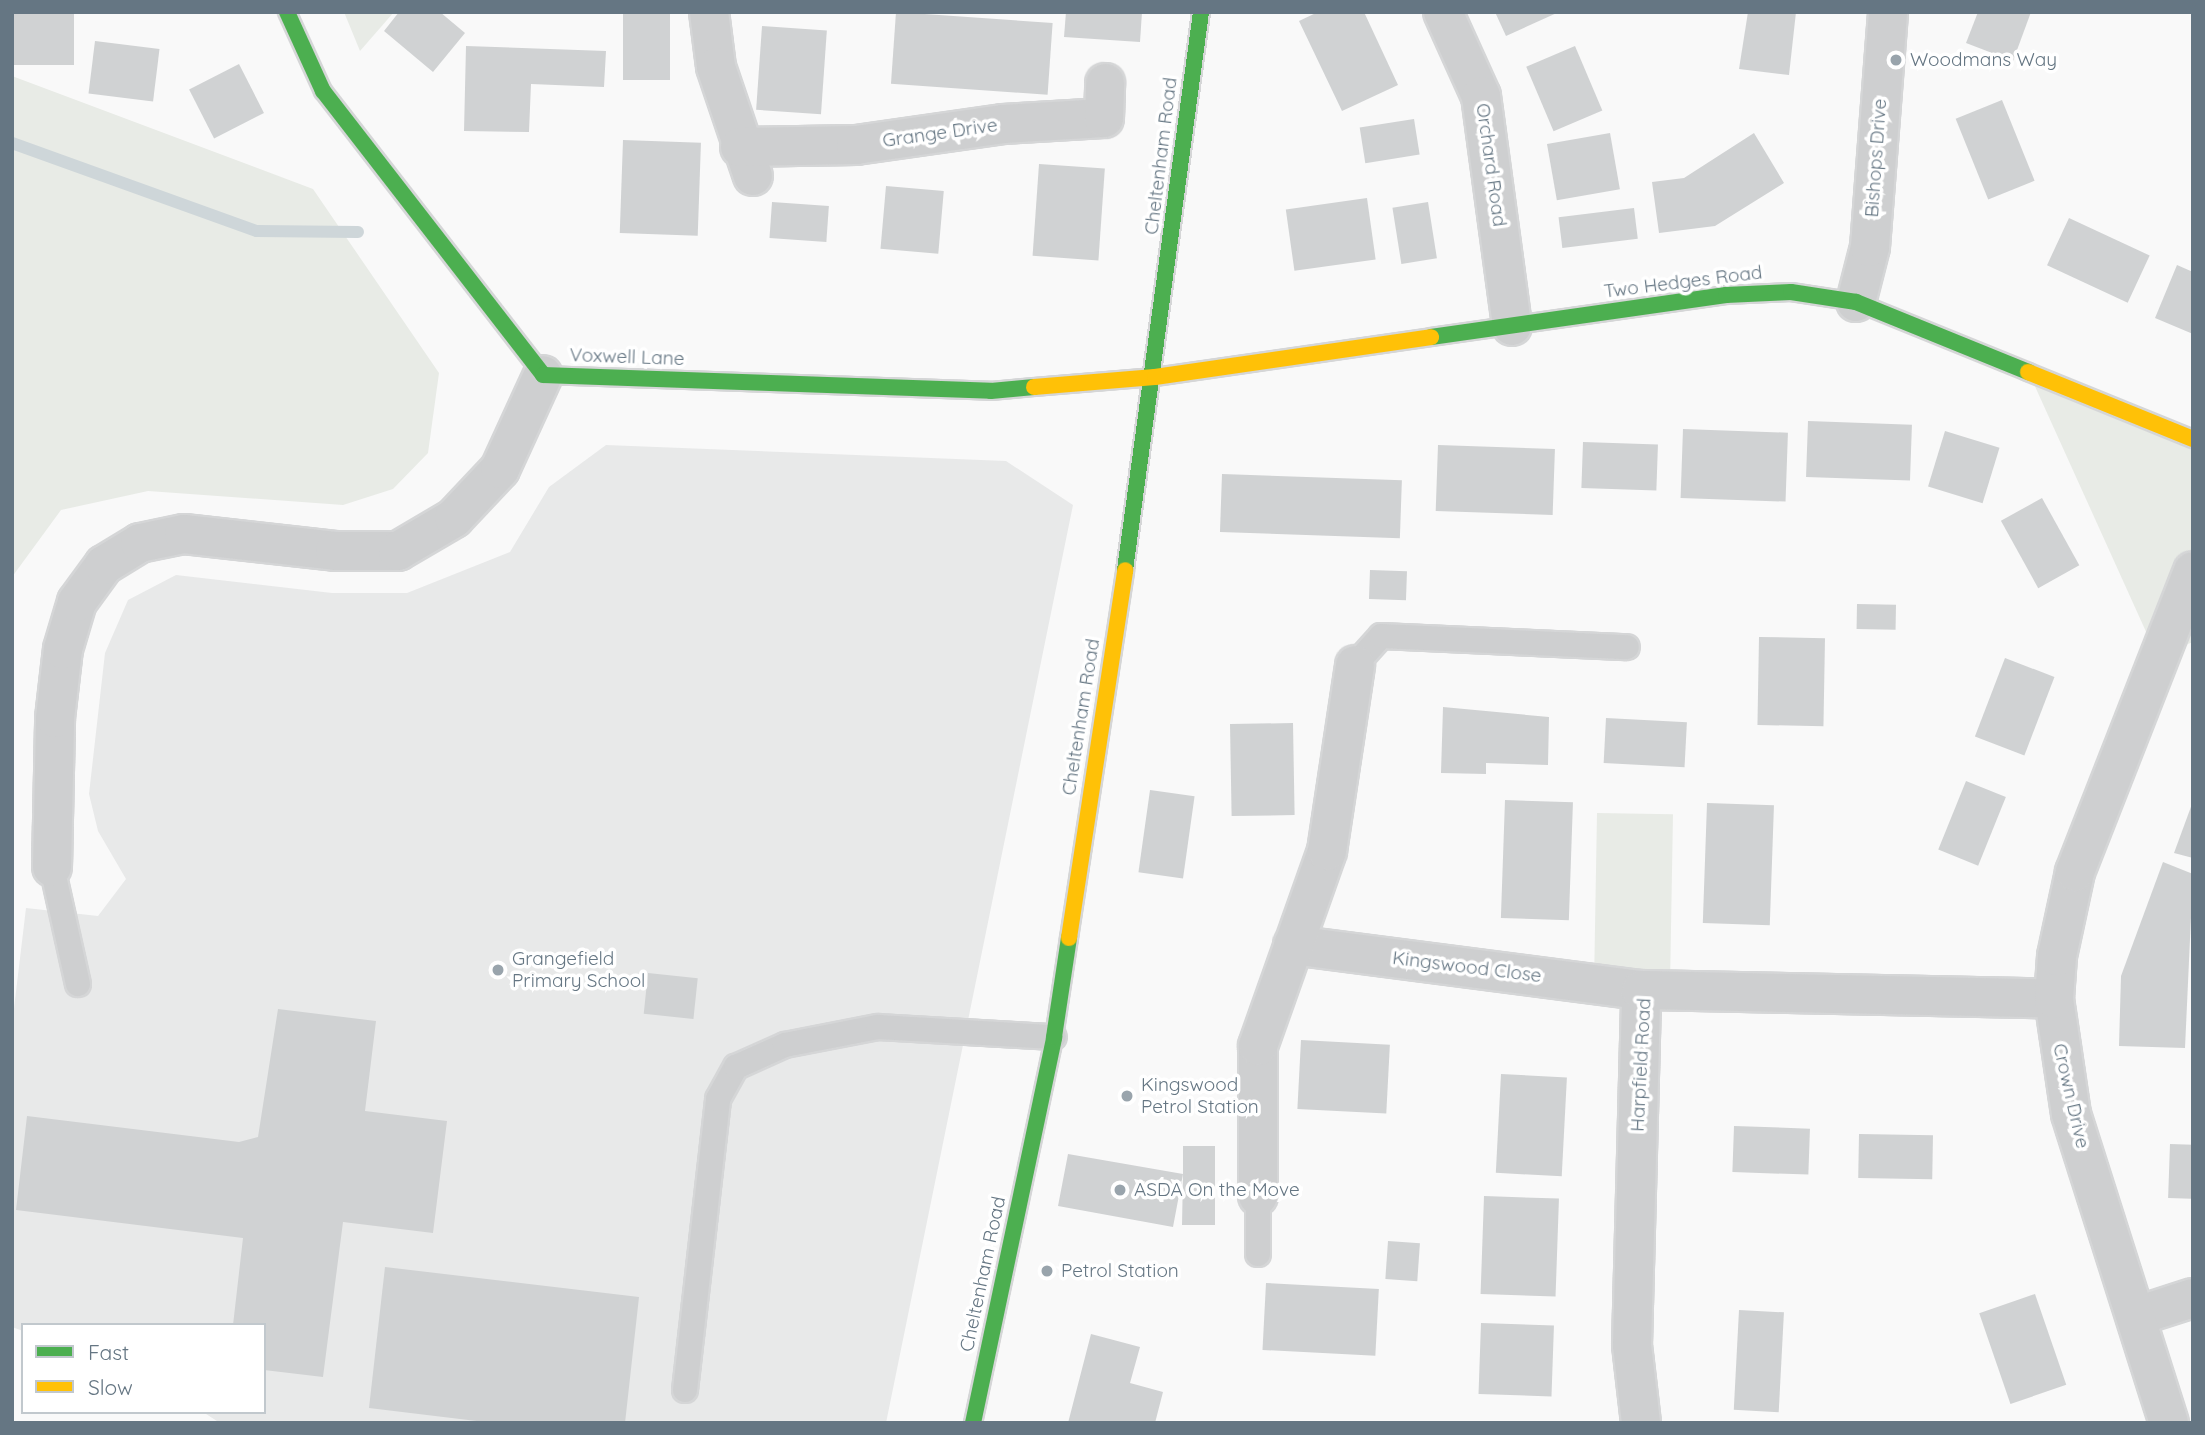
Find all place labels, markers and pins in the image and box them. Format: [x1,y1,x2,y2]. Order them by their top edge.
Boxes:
place label: Woodmans Way [1910,49,2057,71]
marker: Woodmans Way [1888,52,1904,68]
place label: Grangefield Primary School [512,948,645,992]
marker: Grangefield Primary School [490,962,506,978]
place label: Kingswood Petrol Station [1141,1074,1259,1118]
marker: Kingswood Petrol Station [1119,1088,1135,1104]
place label: ASDA On the Move [1134,1179,1300,1201]
marker: ASDA On the Move [1112,1182,1128,1198]
place label: Petrol Station [1061,1260,1179,1282]
marker: Petrol Station [1039,1263,1055,1279]

